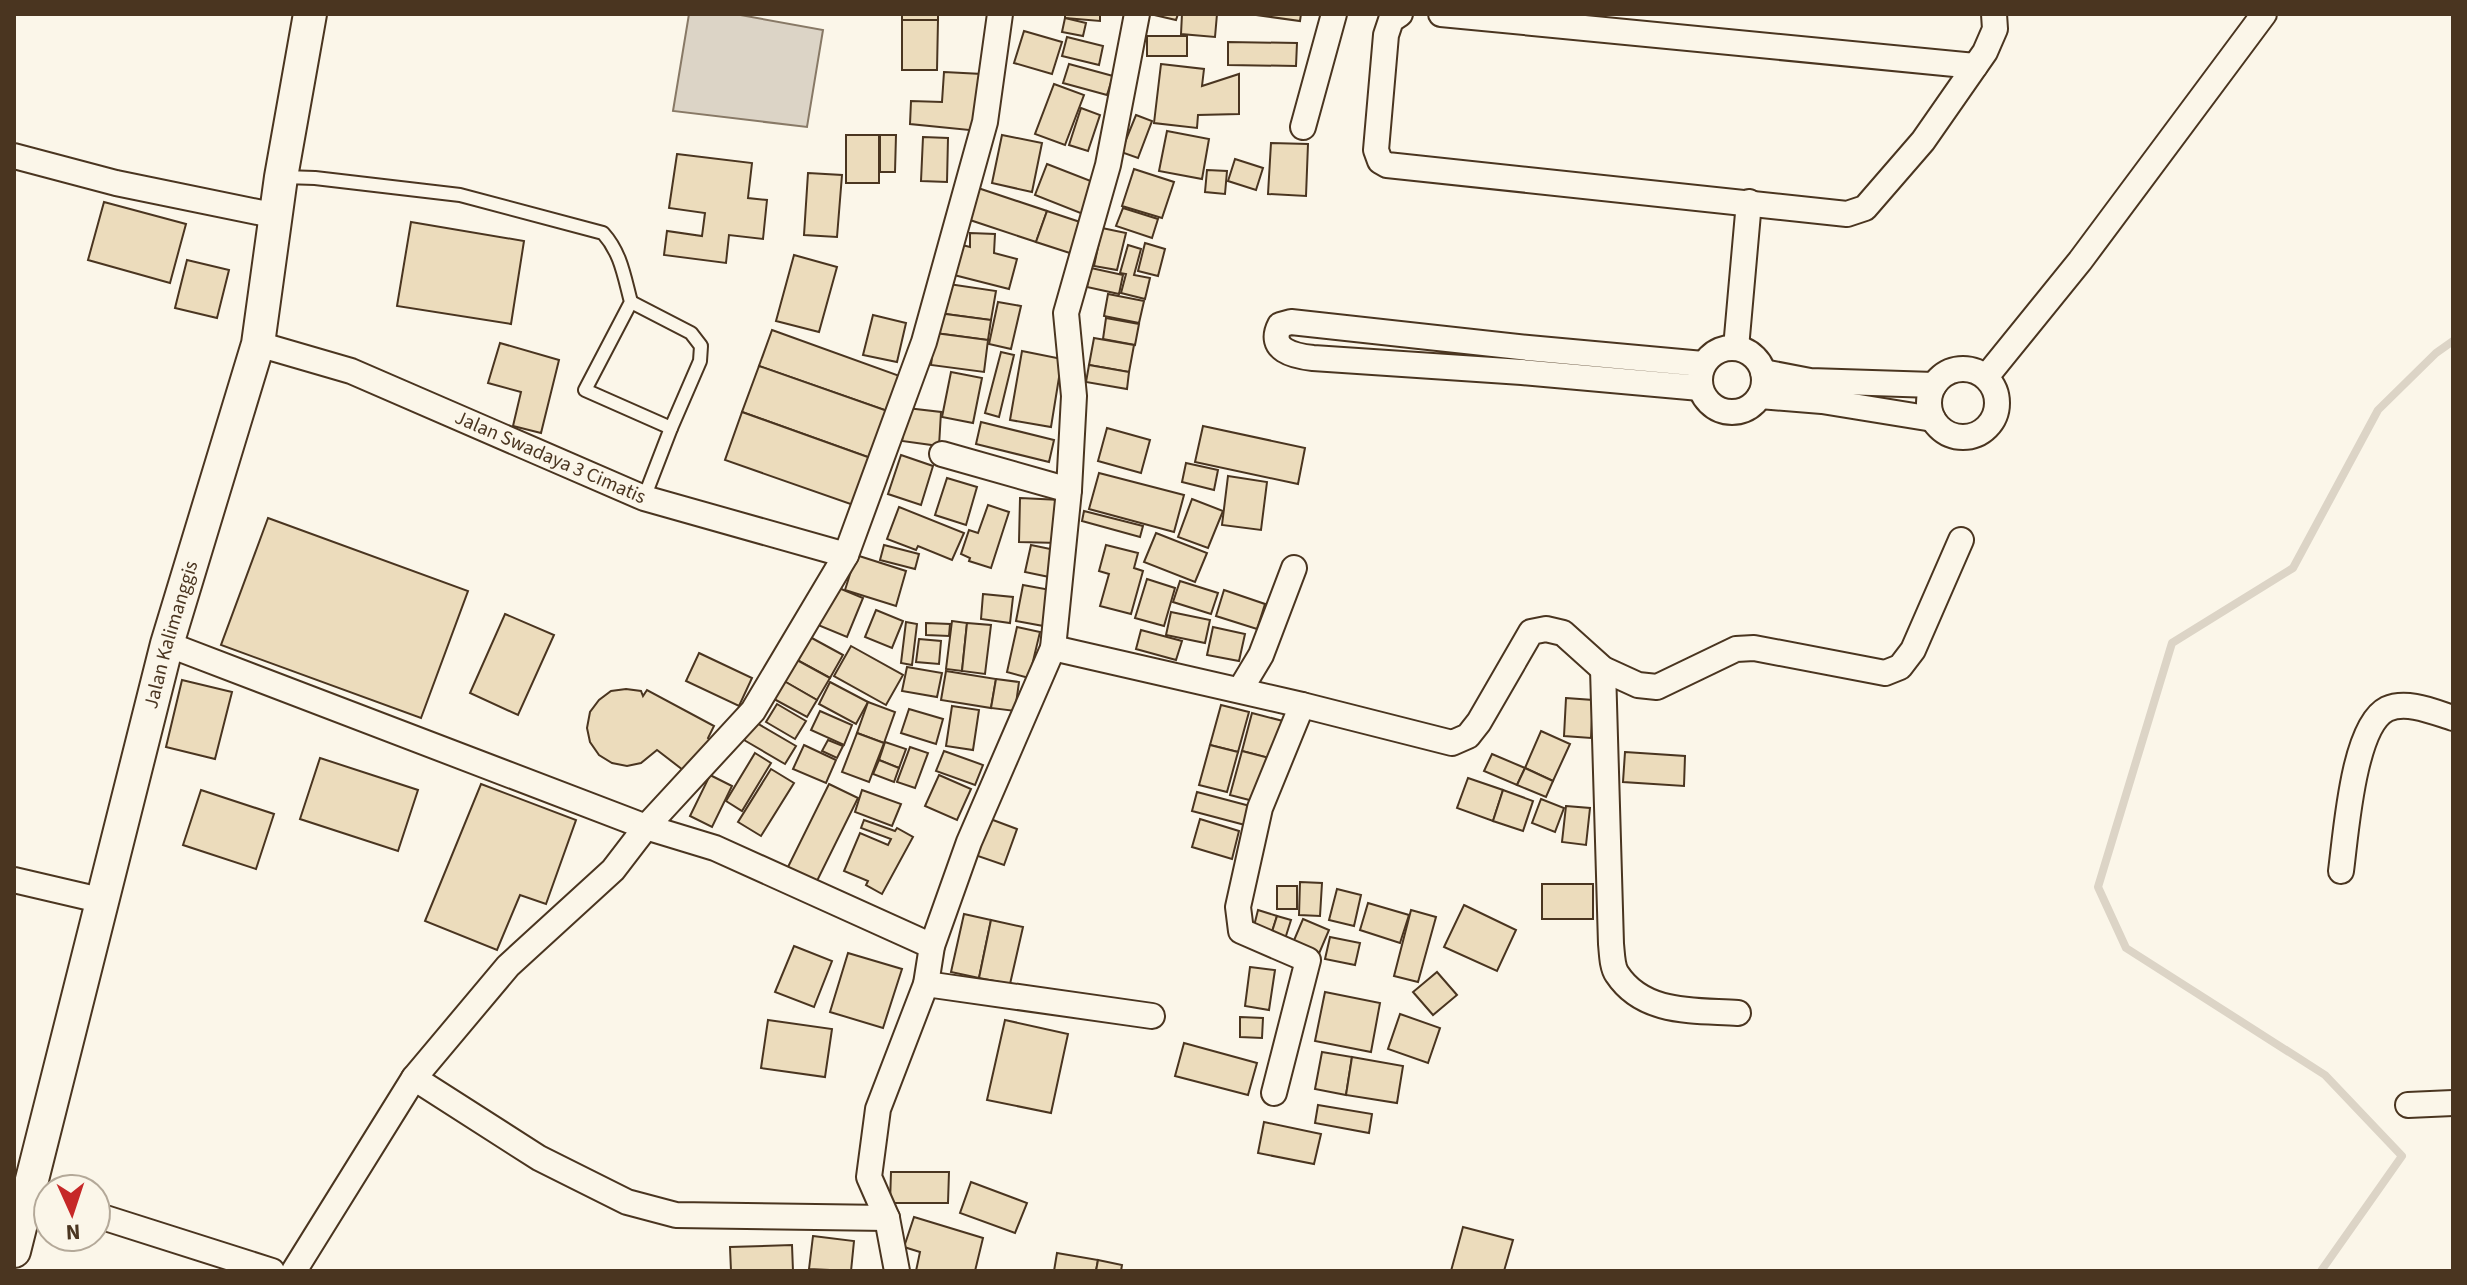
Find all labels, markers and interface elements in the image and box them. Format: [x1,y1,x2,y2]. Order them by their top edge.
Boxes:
street label: Jalan Swadaya 3 Cimatis [450,404,650,511]
street label: Jalan Kalimanggis [137,557,205,712]
north arrow [32,1173,112,1253]
text: N [65,1216,81,1248]

